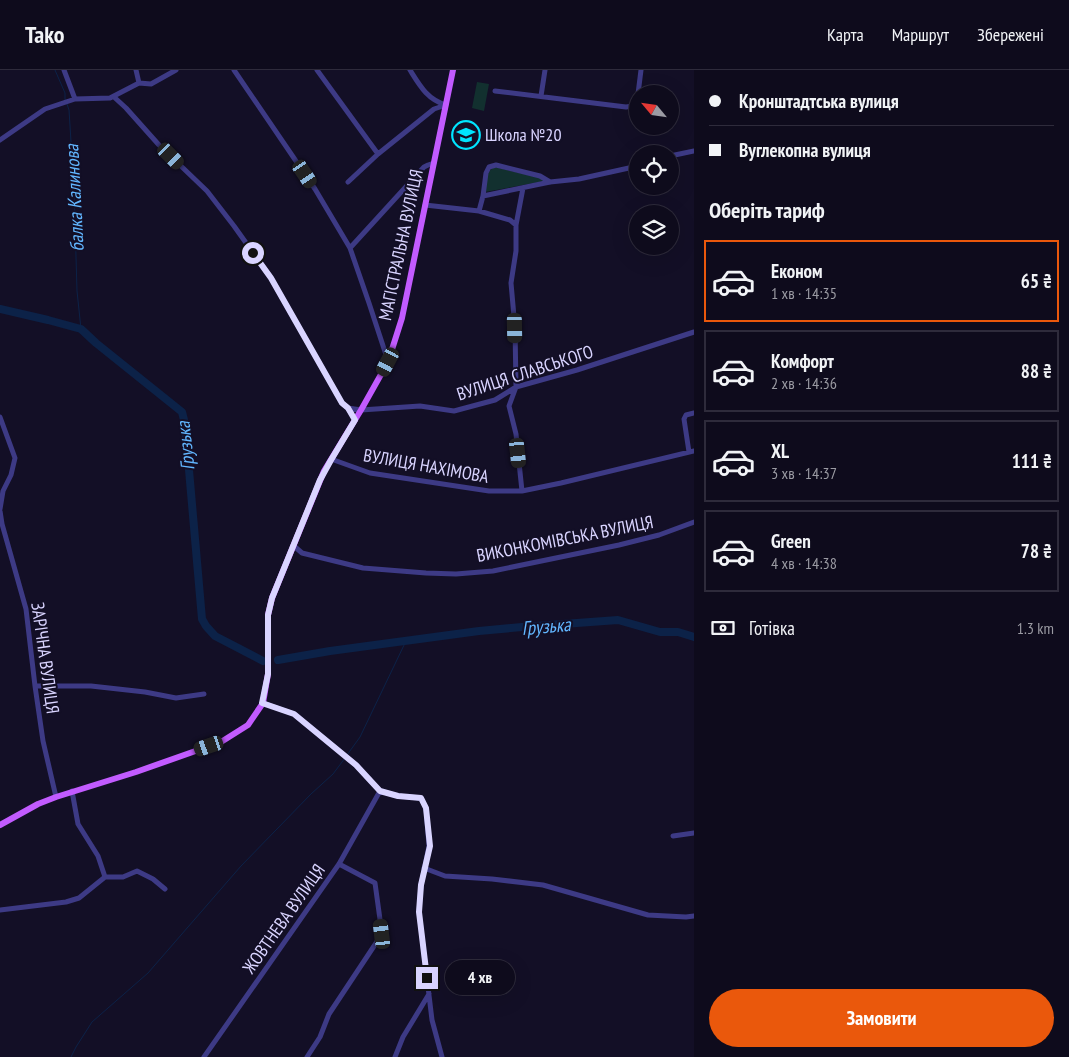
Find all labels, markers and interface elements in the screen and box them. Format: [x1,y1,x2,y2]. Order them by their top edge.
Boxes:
text: Tako [25,19,65,50]
text: Карта [827,23,864,46]
text: Маршрут [892,23,949,46]
text: Збережені [977,23,1044,46]
north arrow [629,85,679,135]
map controls [629,85,679,255]
text: Кронштадтська вулиця [739,89,899,113]
school or university icon: Школа №20 [451,120,481,150]
place label: Школа №20 [485,123,562,146]
text: Вуглекопна вулиця [739,138,871,162]
car [155,140,186,172]
water label: балка Калинова [59,142,89,252]
button: locate [629,145,679,195]
car [290,157,319,191]
street label: МАГІСТРАЛЬНА ВУЛИЦЯ [373,167,428,323]
text: Оберіть тариф [709,196,825,224]
button: layers [629,205,679,255]
route start [242,242,264,264]
icon: car [711,259,756,304]
text: Економ [771,259,823,283]
text: 65 ₴ [1021,269,1052,293]
text: 1 хв · 14:35 [771,283,837,303]
car [507,313,522,343]
street label: ВУЛИЦЯ СЛАВСЬКОГО [454,340,596,405]
car [374,345,401,379]
icon: car [711,349,756,394]
text: Комфорт [771,349,834,373]
text: 88 ₴ [1021,359,1052,383]
text: 2 хв · 14:36 [771,373,837,393]
water label: Грузька [170,419,199,472]
car [508,437,527,469]
icon: car [711,439,756,484]
text: XL [771,439,789,463]
street label: ВУЛИЦЯ НАХІМОВА [362,443,491,488]
text: 111 ₴ [1012,449,1052,473]
text: 3 хв · 14:37 [771,463,837,483]
street label: ВИКОНКОМІВСЬКА ВУЛИЦЯ [475,510,655,567]
icon: car [711,529,756,574]
text: Green [771,529,811,553]
text: 78 ₴ [1021,539,1052,563]
text: 4 хв · 14:38 [771,553,837,573]
street label: ЗАРІЧНА ВУЛИЦЯ [26,601,65,715]
water label: Грузька [521,612,573,640]
icon: cash [709,614,737,642]
text: Готівка [749,616,795,640]
text: 1.3 km [1017,618,1054,638]
car [192,734,225,758]
street label: ЖОВТНЕВА ВУЛИЦЯ [237,859,330,979]
car [372,918,391,950]
callout: 4 хв [444,960,514,996]
route end [416,967,438,989]
text: 4 хв [468,967,492,987]
button: Замовити [709,989,1054,1047]

